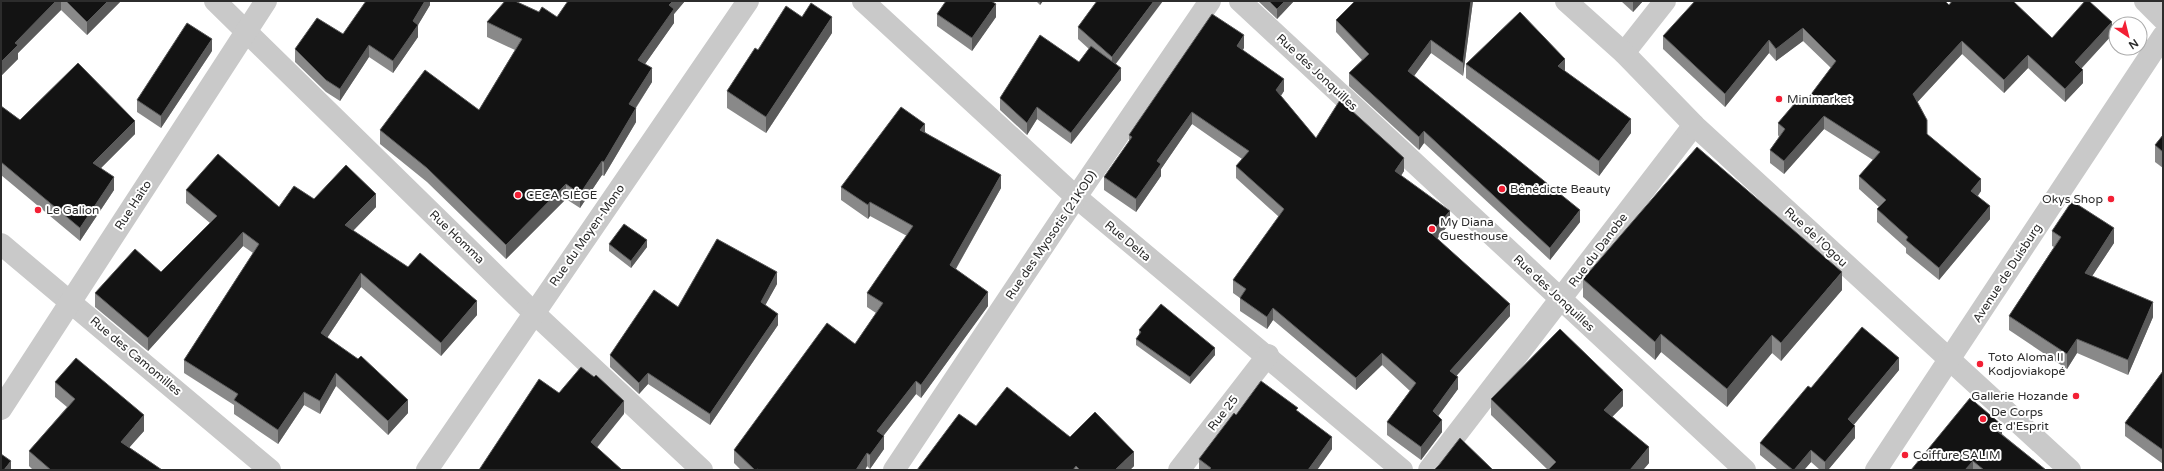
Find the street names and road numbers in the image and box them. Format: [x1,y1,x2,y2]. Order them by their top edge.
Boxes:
street label: Rue des Jonquilles [1274,31,1361,113]
street label: Rue des Myosotis (21KOD) [1003,168,1100,302]
street label: Rue Haito [112,178,154,232]
street label: Rue du Moyen-Mono [547,181,627,289]
street label: Rue de l'Ogou [1782,204,1850,270]
street label: Rue Homma [427,207,487,267]
street label: Rue du Danobe [1566,210,1630,290]
street label: Rue Delta [1102,218,1154,264]
street label: Avenue de Duisburg [1970,221,2044,325]
street label: Rue des Jonquilles [1511,252,1598,334]
street label: Rue des Camomilles [87,314,185,398]
street label: Rue 25 [1205,393,1241,433]

